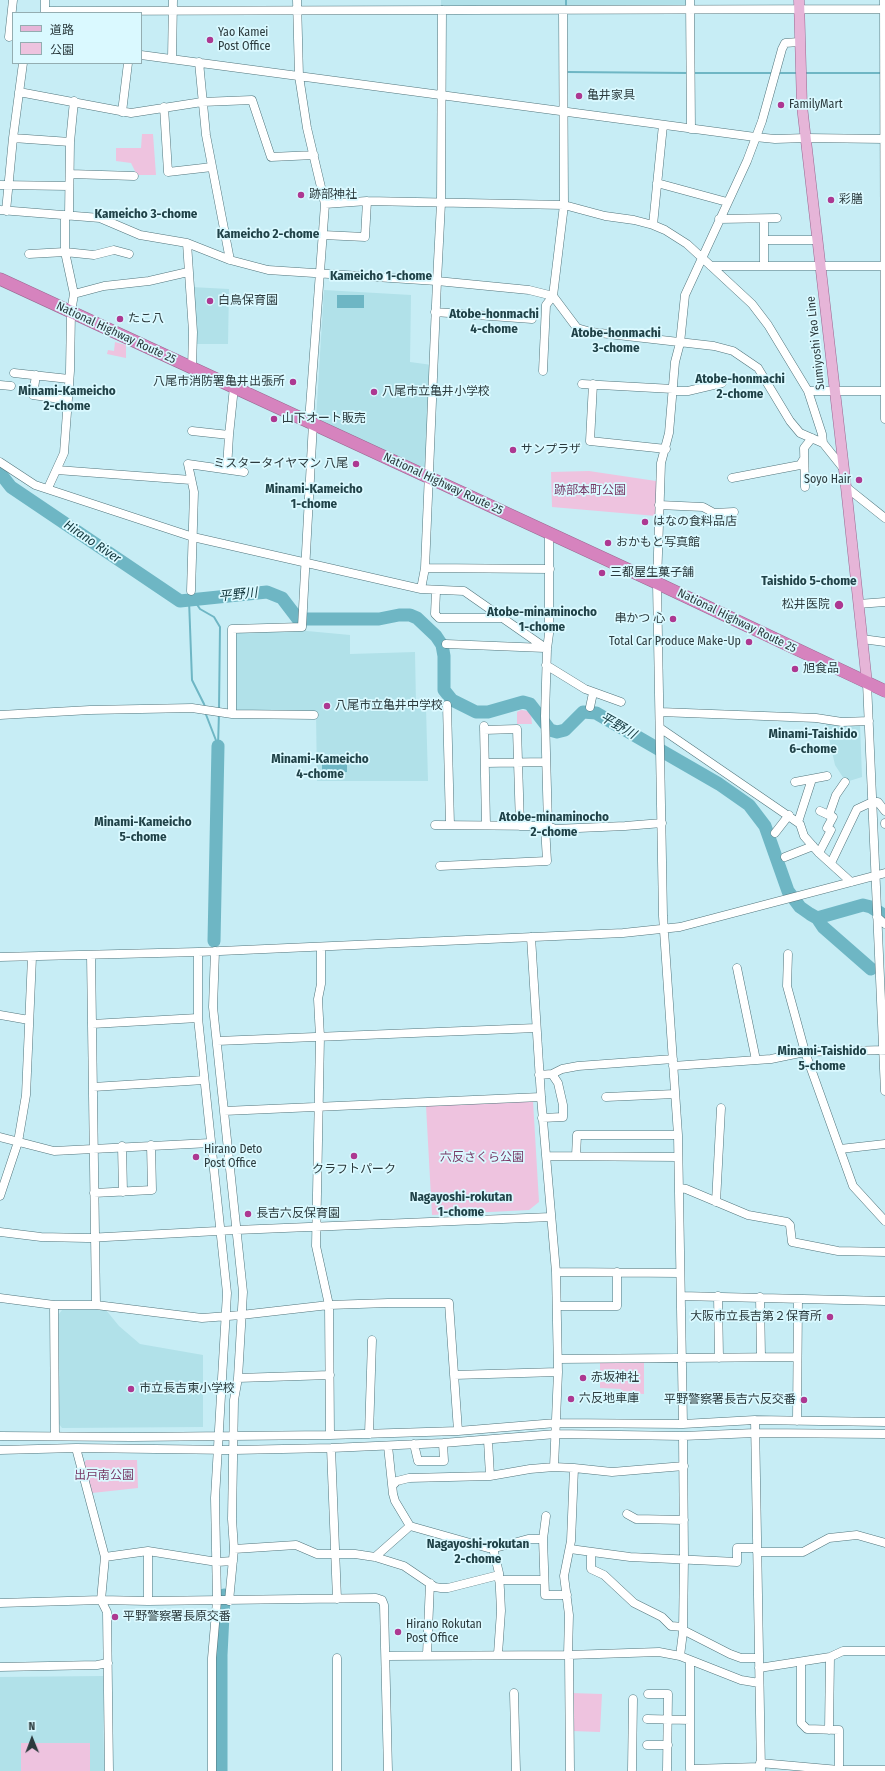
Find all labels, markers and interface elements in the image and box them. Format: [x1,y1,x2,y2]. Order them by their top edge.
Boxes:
legend [12,12,142,64]
text: 道路 [50,23,74,37]
place label: Yao Kamei Post Office [218,26,270,54]
marker: Yao Kamei Post Office [205,35,215,45]
text: 公園 [50,43,74,57]
place label: 亀井家具 [587,89,635,103]
marker: 亀井家具 [574,91,584,101]
place label: FamilyMart [789,98,843,112]
marker: FamilyMart [776,100,786,110]
place label: 跡部神社 [309,188,357,202]
marker: 跡部神社 [296,190,306,200]
place label: 彩膳 [839,193,863,207]
marker: 彩膳 [826,195,836,205]
district label: Kameicho 3-chome [95,206,197,222]
district label: Kameicho 2-chome [217,226,319,242]
district label: Kameicho 1-chome [330,268,432,284]
place label: 白鳥保育園 [218,294,278,308]
street label: Sumiyoshi Yao Line [804,295,828,391]
marker: 白鳥保育園 [205,296,215,306]
street label: National Highway Route 25 [54,299,178,367]
district label: Atobe-honmachi 4-chome [449,306,539,337]
place label: たこ八 [128,312,164,326]
marker: たこ八 [115,314,125,324]
district label: Atobe-honmachi 3-chome [571,325,661,356]
district label: Atobe-honmachi 2-chome [695,371,785,402]
place label: 八尾市消防署亀井出張所 [153,375,285,389]
marker: 八尾市消防署亀井出張所 [288,377,298,387]
district label: Minami-Kameicho 2-chome [18,383,116,414]
place label: 八尾市立亀井小学校 [382,385,490,399]
marker: 八尾市立亀井小学校 [369,387,379,397]
place label: 山下オート販売 [282,412,366,426]
marker: 山下オート販売 [269,414,279,424]
place label: サンプラザ [521,443,581,457]
marker: サンプラザ [508,445,518,455]
street label: National Highway Route 25 [381,450,505,518]
place label: ミスタータイヤマン 八尾 [213,457,348,471]
marker: ミスタータイヤマン 八尾 [351,459,361,469]
place label: Soyo Hair [804,473,851,487]
marker: Soyo Hair [854,475,864,485]
district label: Minami-Kameicho 1-chome [265,481,363,512]
park label: 跡部本町公園 [554,484,626,498]
place label: はなの食料品店 [653,515,737,529]
water label: Hirano River [61,517,123,567]
marker: はなの食料品店 [640,517,650,527]
place label: おかもと写真館 [616,536,700,550]
marker: おかもと写真館 [603,538,613,548]
place label: 三都屋生菓子舗 [610,566,694,580]
marker: 三都屋生菓子舗 [597,568,607,578]
district label: Taishido 5-chome [761,573,857,589]
water label: 平野川 [218,585,258,605]
street label: National Highway Route 25 [675,586,799,656]
place label: 松井医院 [782,598,830,612]
marker: 松井医院 [833,599,845,611]
district label: Atobe-minaminocho 1-chome [487,604,597,635]
place label: 串かつ 心 [614,612,665,626]
marker: 串かつ 心 [668,614,678,624]
place label: Total Car Produce Make-Up [609,635,741,649]
marker: Total Car Produce Make-Up [744,637,754,647]
place label: 旭食品 [803,662,839,676]
marker: 旭食品 [790,664,800,674]
place label: 八尾市立亀井中学校 [335,699,443,713]
marker: 八尾市立亀井中学校 [322,701,332,711]
water label: 平野川 [597,709,639,743]
district label: Minami-Taishido 6-chome [769,726,857,757]
district label: Minami-Kameicho 4-chome [271,751,369,782]
district label: Atobe-minaminocho 2-chome [499,809,609,840]
district label: Minami-Kameicho 5-chome [94,814,192,845]
district label: Minami-Taishido 5-chome [778,1043,866,1074]
place label: Hirano Deto Post Office [204,1143,262,1171]
marker: クラフトパーク [349,1151,359,1161]
park label: 六反さくら公園 [440,1151,524,1165]
marker: Hirano Deto Post Office [191,1152,201,1162]
place label: クラフトパーク [312,1163,396,1177]
district label: Nagayoshi-rokutan 1-chome [410,1189,512,1220]
place label: 長吉六反保育園 [256,1207,340,1221]
marker: 長吉六反保育園 [243,1209,253,1219]
place label: 大阪市立長吉第２保育所 [690,1310,822,1324]
marker: 大阪市立長吉第２保育所 [825,1312,835,1322]
place label: 赤坂神社 [591,1371,639,1385]
marker: 赤坂神社 [578,1373,588,1383]
place label: 市立長吉東小学校 [139,1382,235,1396]
marker: 市立長吉東小学校 [126,1384,136,1394]
place label: 六反地車庫 [579,1392,639,1406]
place label: 平野警察署長吉六反交番 [664,1393,796,1407]
marker: 六反地車庫 [566,1394,576,1404]
marker: 平野警察署長吉六反交番 [799,1395,809,1405]
park label: 出戸南公園 [74,1469,134,1483]
district label: Nagayoshi-rokutan 2-chome [427,1536,529,1567]
place label: 平野警察署長原交番 [123,1610,231,1624]
marker: 平野警察署長原交番 [110,1612,120,1622]
place label: Hirano Rokutan Post Office [406,1618,482,1646]
marker: Hirano Rokutan Post Office [393,1627,403,1637]
north arrow [12,1719,52,1759]
text: N [28,1720,35,1733]

